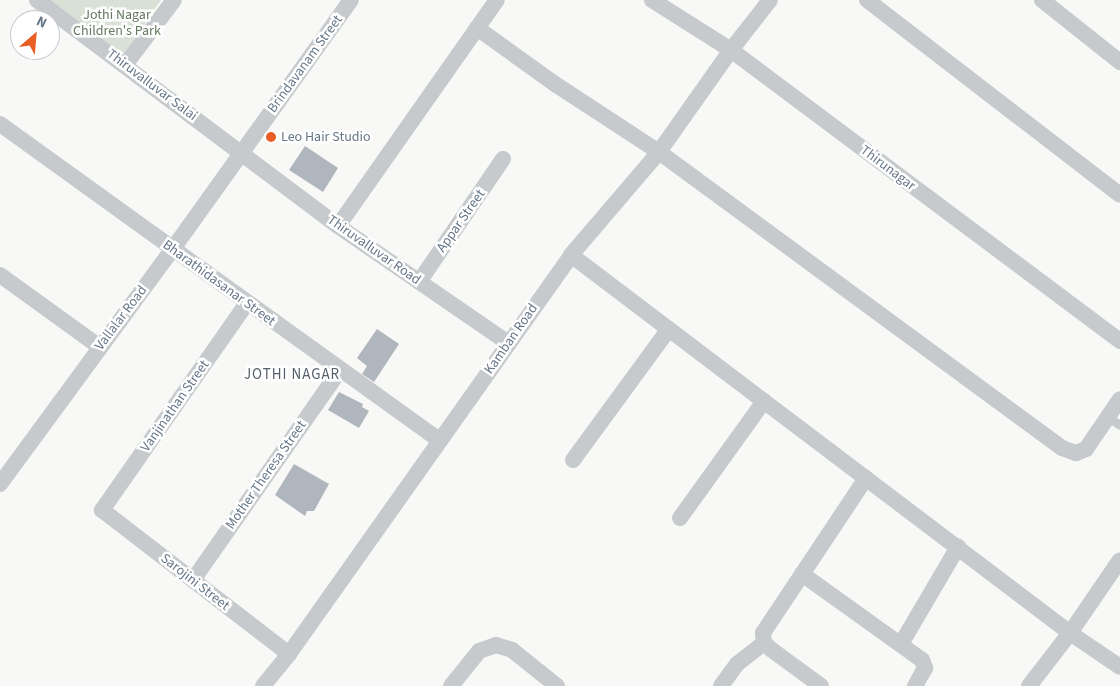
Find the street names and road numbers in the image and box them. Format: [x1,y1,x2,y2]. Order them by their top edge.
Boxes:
street label: Brindavanam Street [264,12,346,116]
street label: Thiruvalluvar Salai [104,46,200,124]
street label: Thirunagar [857,142,919,194]
street label: Appar Street [433,186,489,256]
street label: Thiruvalluvar Road [324,212,424,288]
street label: Bharathidasanar Street [159,236,279,330]
street label: Vallalar Road [91,282,151,354]
street label: Kamban Road [481,301,541,377]
street label: Vanjinathan Street [137,357,213,455]
street label: Mother Theresa Street [222,417,310,533]
street label: Sarojini Street [157,550,233,614]

